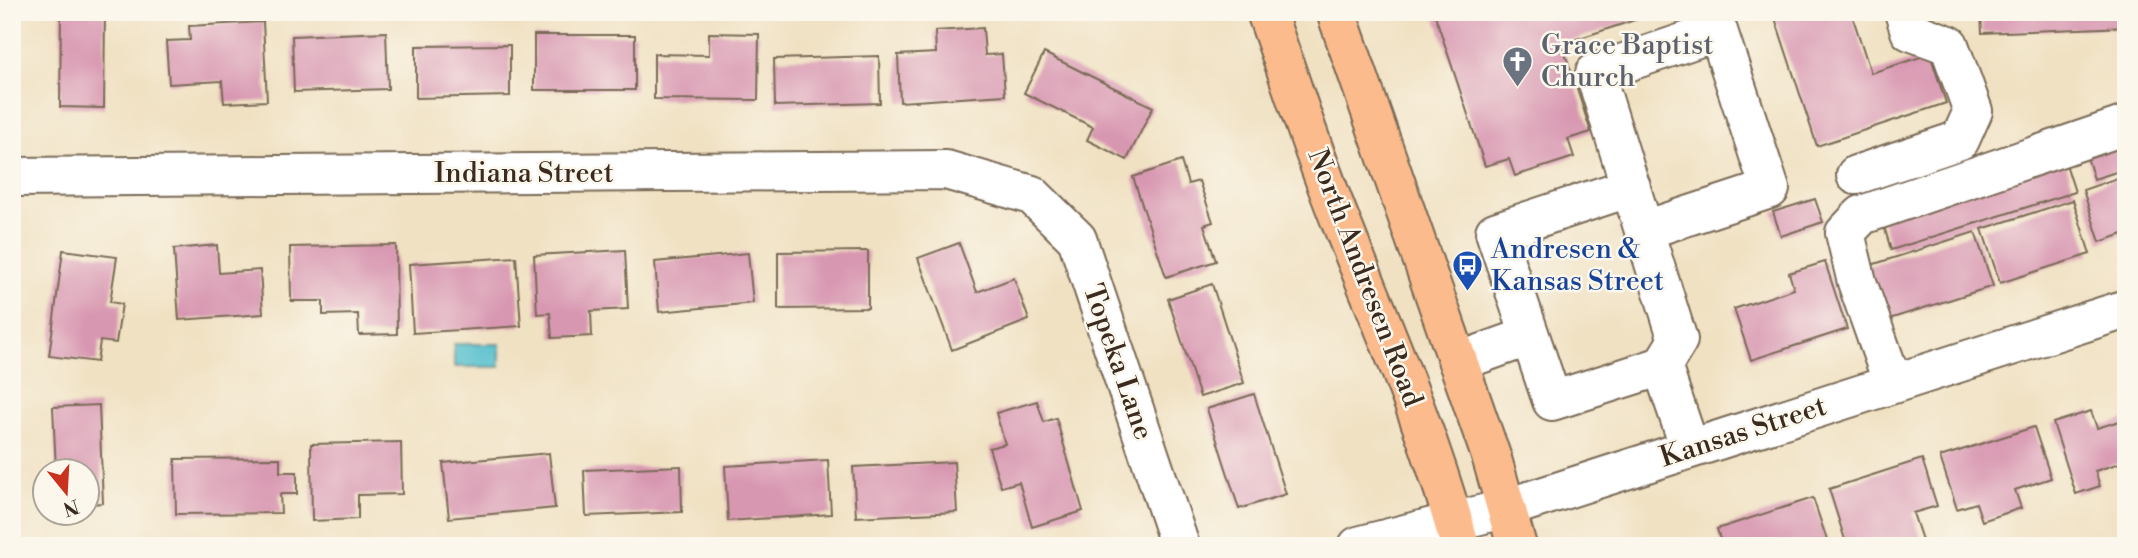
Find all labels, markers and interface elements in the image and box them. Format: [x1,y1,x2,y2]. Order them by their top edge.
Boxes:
place label: Grace Baptist Church [1541,28,1714,95]
church icon: Grace Baptist Church [1501,44,1535,88]
street label: North Andresen Road [1300,144,1430,412]
street label: Indiana Street [434,156,614,191]
place label: Andresen & Kansas Street [1490,232,1664,299]
bus stop icon: Andresen & Kansas Street [1451,248,1485,292]
street label: Topeka Lane [1075,280,1161,444]
street label: Kansas Street [1655,389,1831,475]
north arrow [32,456,102,526]
text: N [60,493,82,521]

